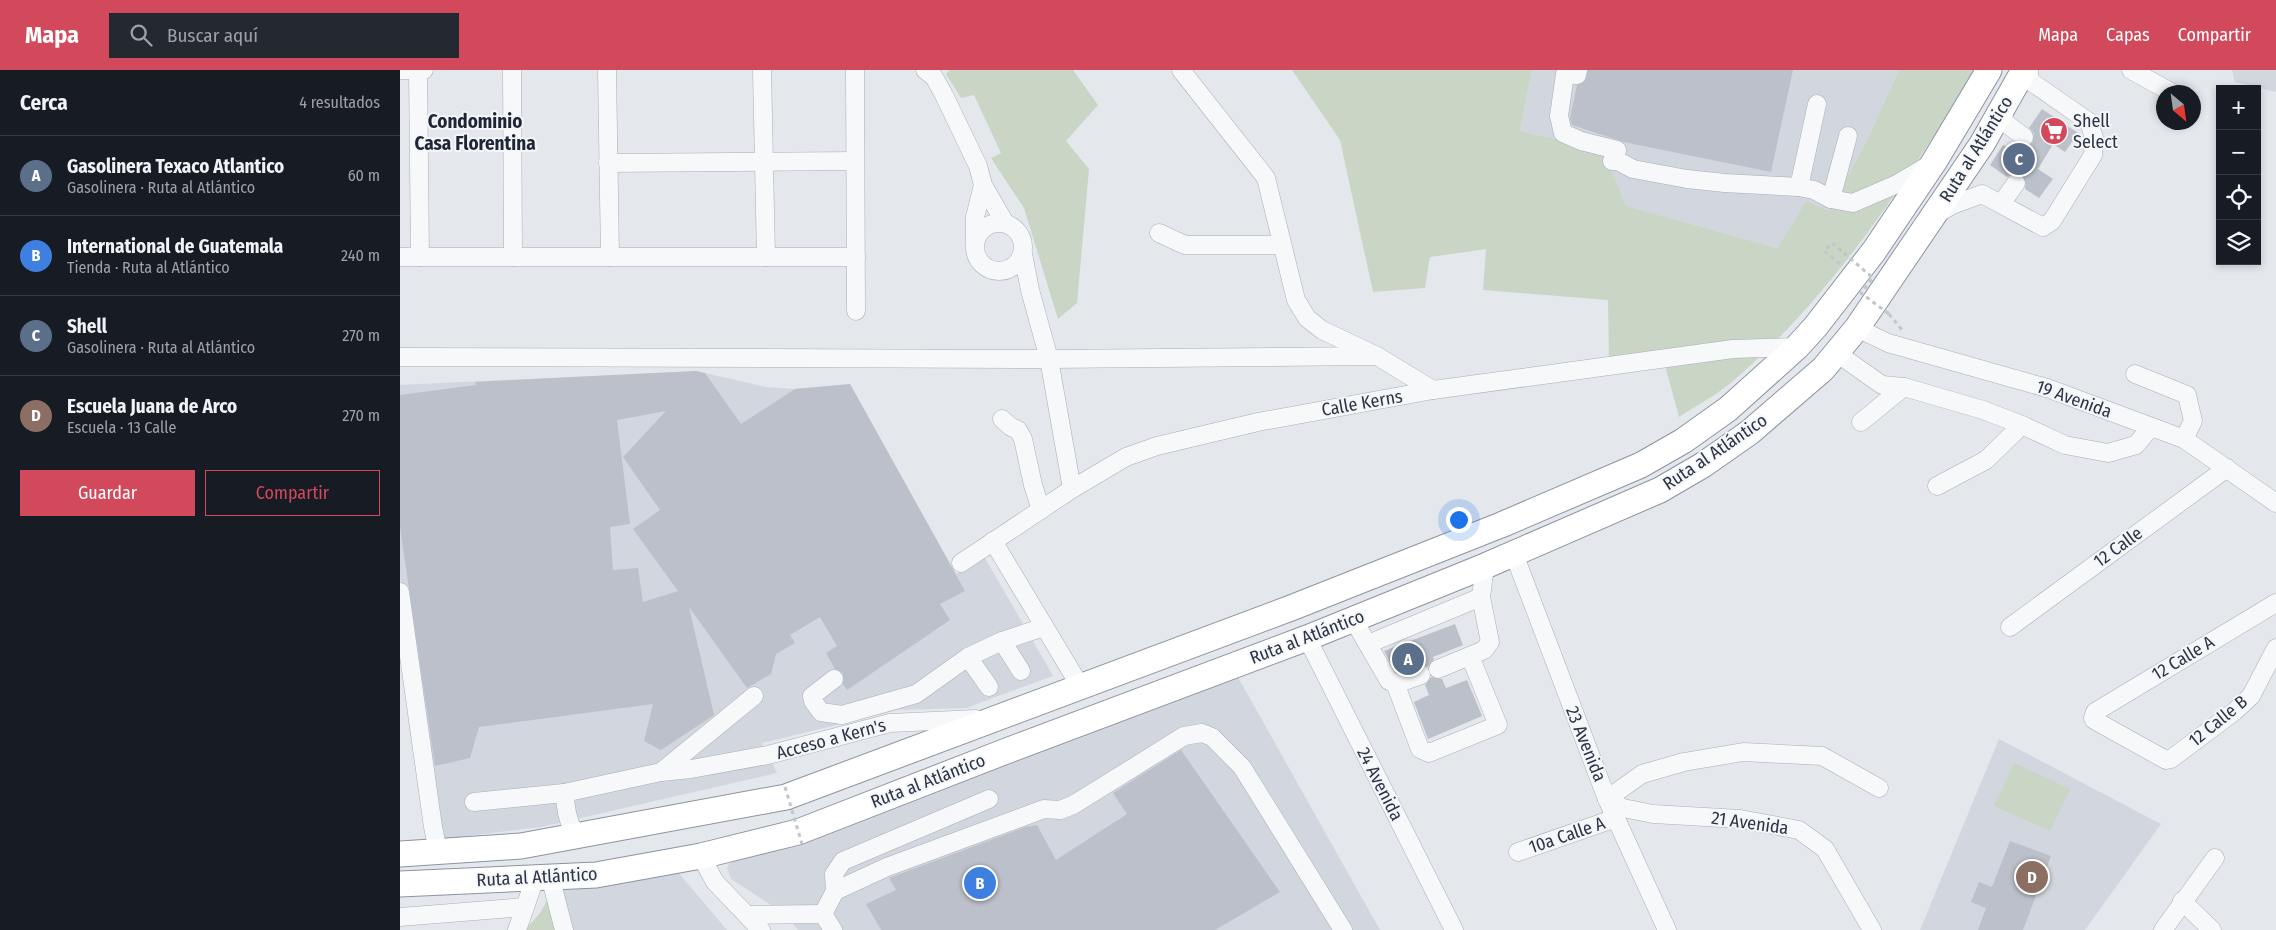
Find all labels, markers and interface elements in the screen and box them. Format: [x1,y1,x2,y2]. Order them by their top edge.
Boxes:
search box [109,13,459,58]
text: Mapa [25,21,79,49]
icon: search [127,21,155,49]
text: Buscar aquí [167,24,258,47]
text: Mapa [2038,24,2078,46]
text: Capas [2106,24,2150,46]
text: Compartir [2178,24,2251,46]
north arrow [2156,85,2201,130]
map controls [2216,85,2261,265]
button: + [2216,85,2261,130]
text: Cerca [20,90,68,116]
street label: Ruta al Atlántico [1935,92,2017,206]
text: 4 resultados [299,93,380,112]
district label: Condominio Casa Florentina [414,110,536,155]
place label: Shell Select [2073,110,2118,153]
supermarket icon: Shell Select [2039,116,2069,146]
button: − [2216,130,2261,175]
pin: C [2003,140,2035,178]
text: Gasolinera Texaco Atlantico [67,155,284,178]
text: A [32,166,40,185]
text: 60 m [348,166,380,185]
button: locate [2216,175,2261,220]
text: Gasolinera · Ruta al Atlántico [67,178,255,197]
button: layers [2216,220,2261,265]
text: International de Guatemala [67,235,283,258]
text: B [32,246,40,265]
text: 240 m [341,246,380,265]
text: Tienda · Ruta al Atlántico [67,258,230,277]
text: Shell [67,315,107,338]
text: C [32,326,40,345]
text: 270 m [342,326,380,345]
text: Gasolinera · Ruta al Atlántico [67,338,255,357]
street label: 19 Avenida [2033,375,2115,423]
street label: Calle Kerns [1320,385,1404,421]
text: Escuela Juana de Arco [67,395,237,418]
text: D [31,406,41,425]
text: 270 m [342,406,380,425]
street label: Ruta al Atlántico [1659,409,1771,495]
text: Escuela · 13 Calle [67,418,176,437]
button: Guardar [20,470,195,516]
button: Compartir [205,470,380,516]
your location [1446,507,1472,533]
street label: 12 Calle [2089,522,2147,572]
street label: Ruta al Atlántico [1247,605,1367,669]
street label: 12 Calle A [2148,631,2219,685]
pin: A [1392,640,1424,678]
street label: 12 Calle B [2184,691,2252,751]
street label: 23 Avenida [1561,703,1611,785]
street label: Acceso a Kern's [774,714,888,764]
street label: 24 Avenida [1352,744,1408,824]
street label: Ruta al Atlántico [868,749,988,813]
street label: 21 Avenida [1710,807,1790,839]
street label: 10a Calle A [1526,812,1608,858]
pin: D [2016,858,2048,896]
street label: Ruta al Atlántico [476,863,598,891]
pin: B [964,864,996,902]

